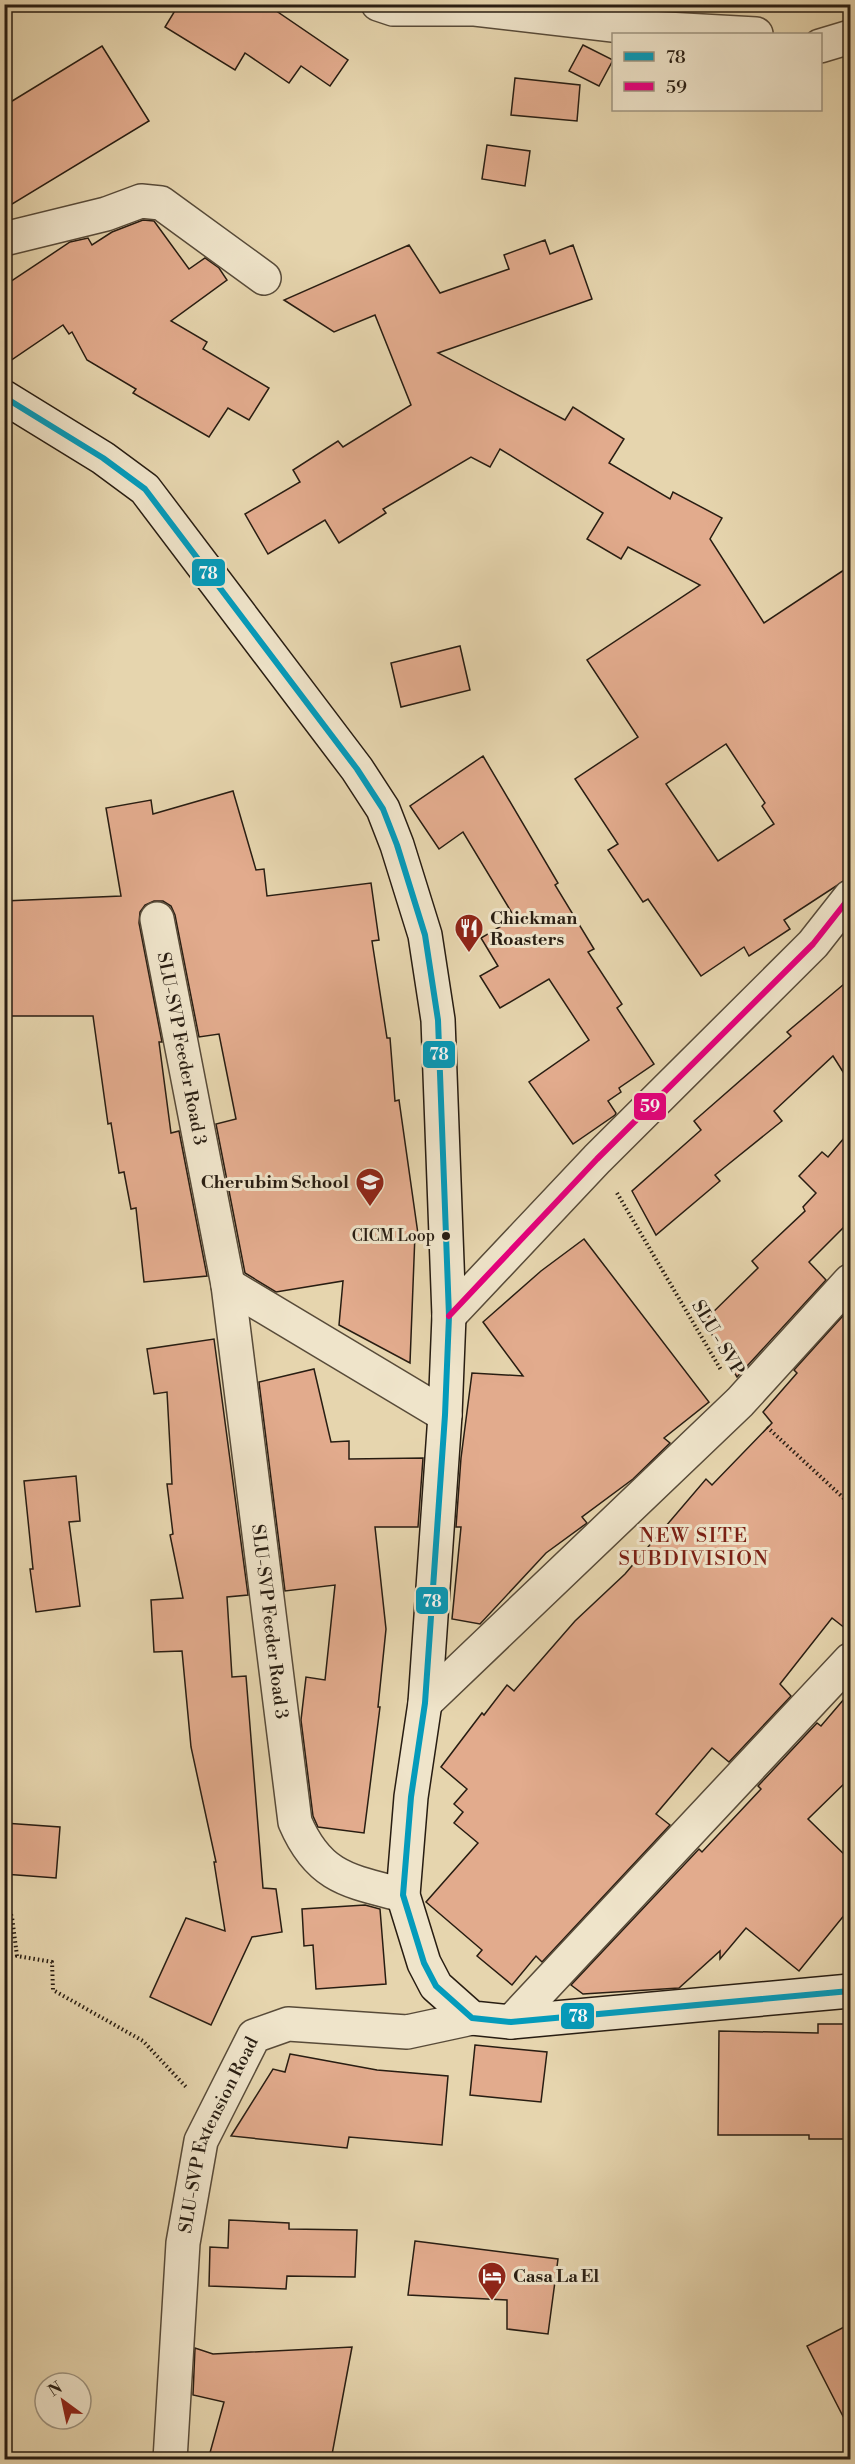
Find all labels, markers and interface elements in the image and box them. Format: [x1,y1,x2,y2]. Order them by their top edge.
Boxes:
legend [612,33,822,111]
text: 78 [666,46,686,69]
text: 59 [666,76,687,99]
line badge: 78 [191,558,226,587]
text: 78 [198,564,218,584]
place label: Chickman Roasters [490,907,577,951]
restaurant icon: Chickman Roasters [453,912,485,954]
street label: SLU-SVP Feeder Road 3 [152,950,212,1147]
line badge: 78 [422,1040,456,1069]
text: 78 [429,1045,449,1065]
line badge: 59 [633,1092,667,1121]
text: 59 [640,1097,660,1117]
school or university icon: Cherubim School [354,1166,386,1208]
place label: Cherubim School [201,1171,349,1194]
place label: CICM Loop [352,1226,435,1246]
marker: CICM Loop [440,1230,452,1242]
street label: SLU - SVP [686,1296,750,1380]
street label: SLU-SVP Feeder Road 3 [246,1523,294,1720]
district label: NEW SITE SUBDIVISION [618,1524,770,1572]
line badge: 78 [415,1586,449,1615]
text: 78 [422,1592,442,1612]
line badge: 78 [560,2002,595,2030]
text: 78 [568,2007,588,2027]
street label: SLU-SVP Extension Road [173,2032,264,2235]
hotel icon: Casa La El [476,2260,508,2302]
place label: Casa La El [513,2265,599,2288]
north arrow [33,2371,93,2431]
text: N [45,2377,66,2401]

